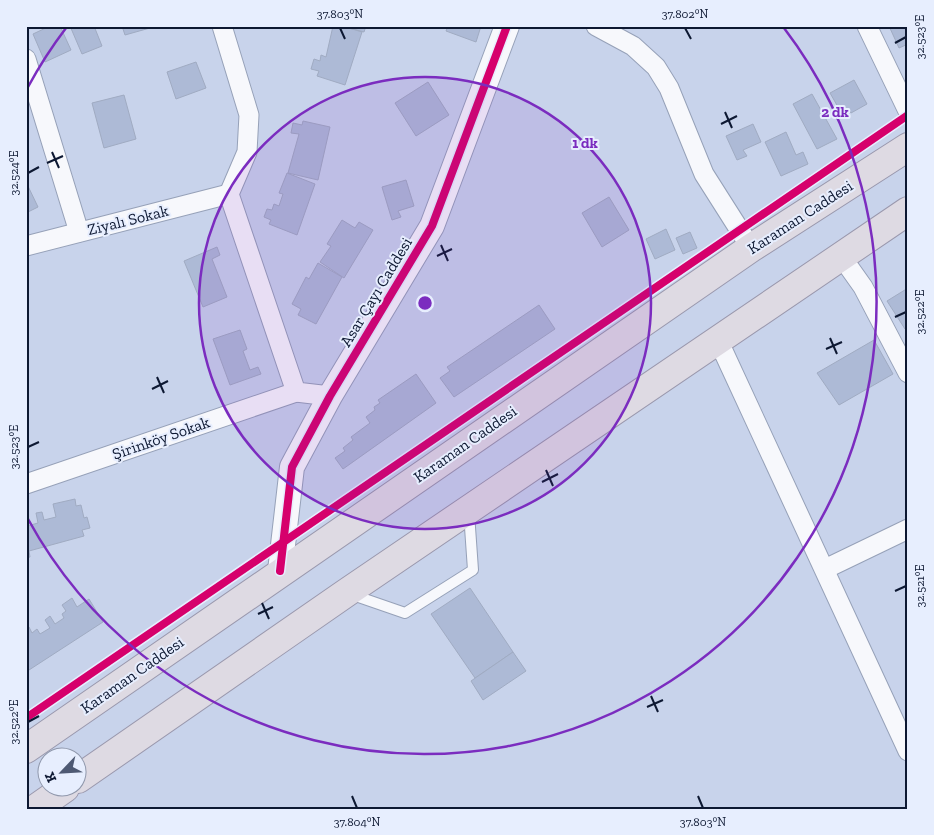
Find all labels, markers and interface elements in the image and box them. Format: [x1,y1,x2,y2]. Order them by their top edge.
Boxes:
text: 37.803°N [317,7,363,21]
text: 37.802°N [662,7,708,21]
text: 32.523°E [913,15,927,59]
text: 2 dk [821,103,850,121]
text: 1 dk [572,134,599,152]
text: 32.524°E [7,151,21,195]
street label: Karaman Caddesi [744,176,857,258]
street label: Ziyalı Sokak [85,201,171,239]
street label: Asar Çayı Caddesi [336,234,416,350]
text: 32.522°E [913,290,927,334]
centre of rings [416,294,434,312]
street label: Karaman Caddesi [410,401,521,487]
street label: Şirinköy Sokak [110,412,213,464]
text: 32.523°E [7,425,21,469]
text: 32.521°E [913,564,927,608]
street label: Karaman Caddesi [77,632,188,718]
text: 32.522°E [7,700,21,744]
north arrow [38,748,88,798]
text: K [41,769,60,785]
text: 37.804°N [334,815,380,829]
text: 37.803°N [680,815,726,829]

